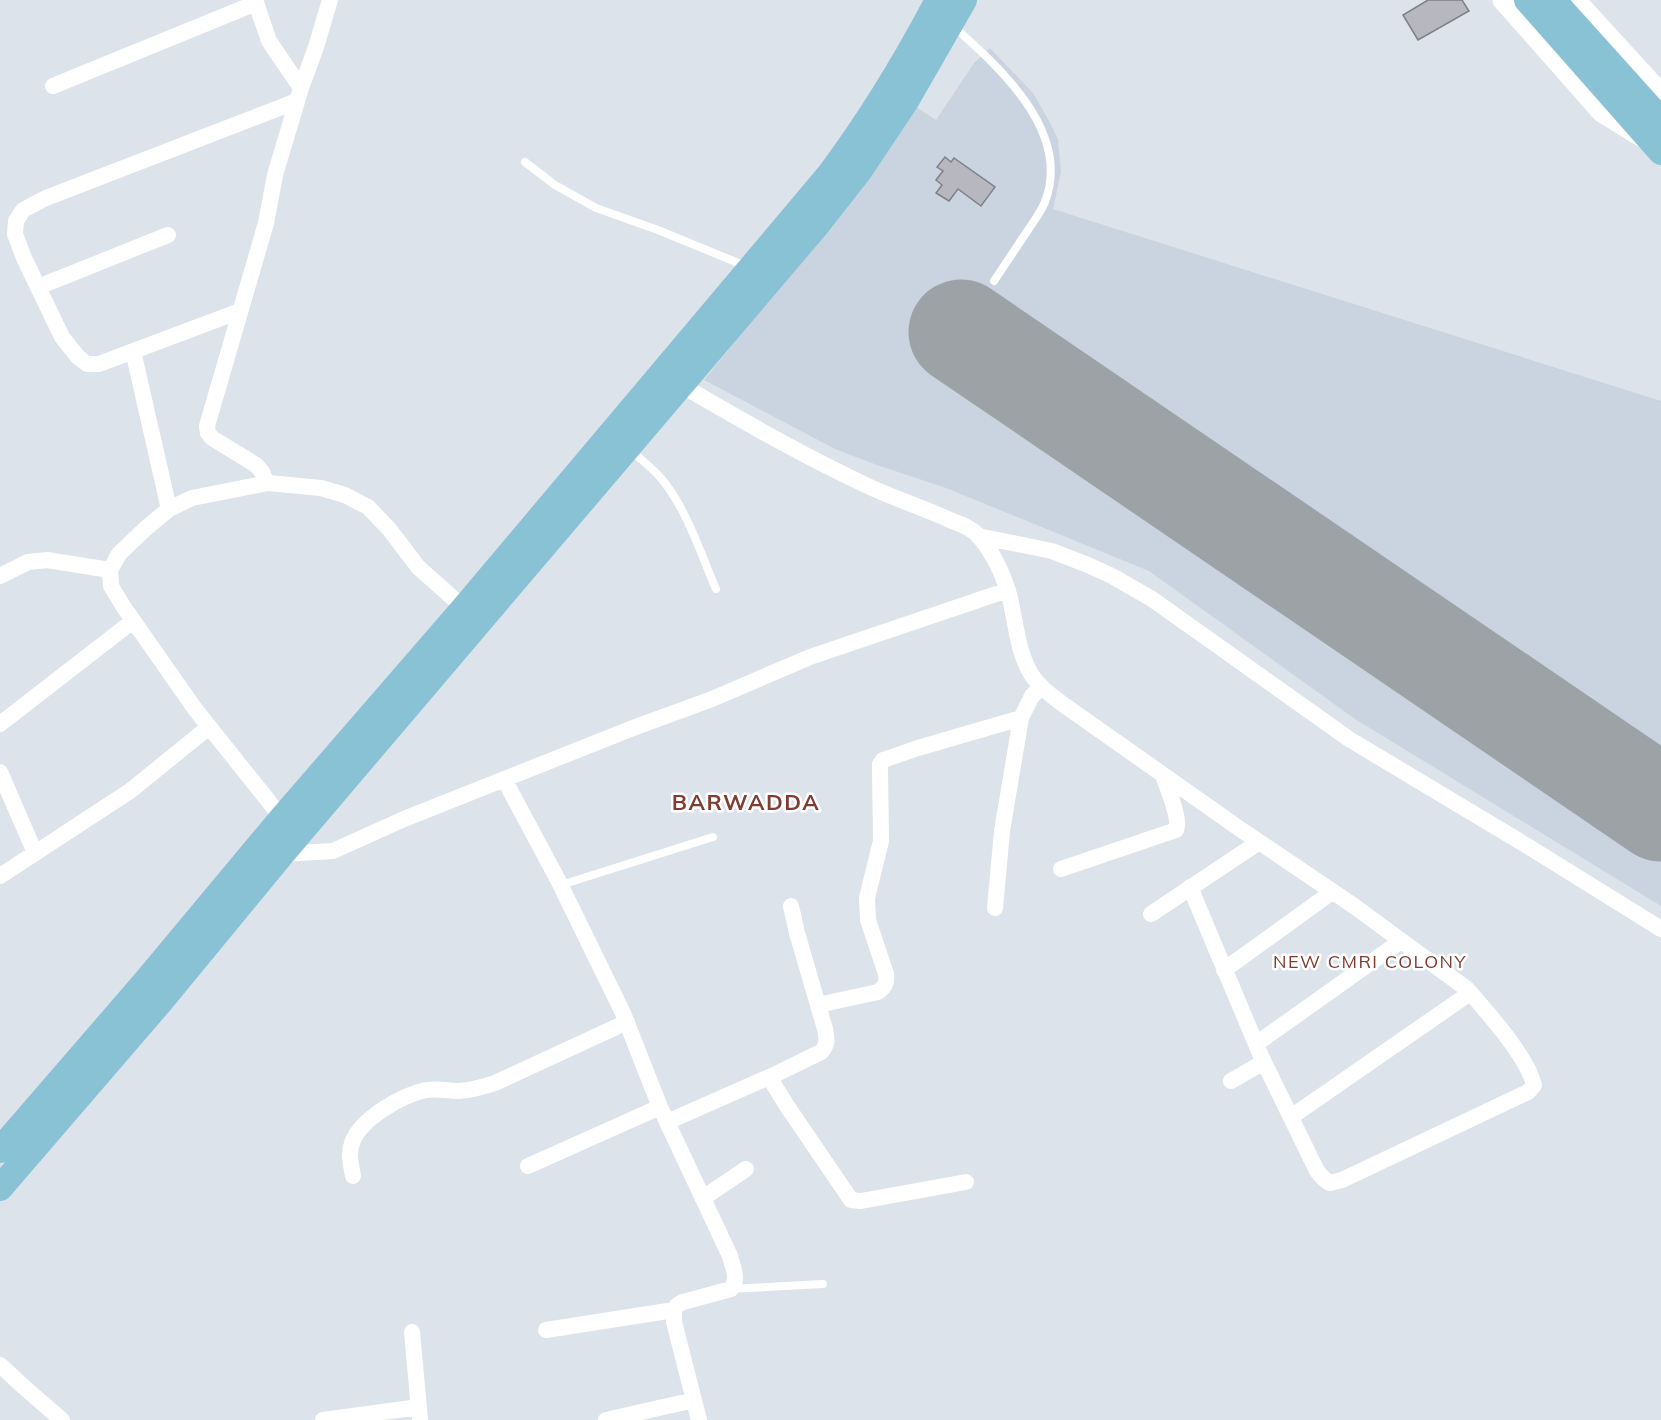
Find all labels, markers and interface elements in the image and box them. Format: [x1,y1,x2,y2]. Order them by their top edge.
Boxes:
district label: BARWADDA [672,788,820,816]
district label: NEW CMRI COLONY [1273,950,1467,973]

